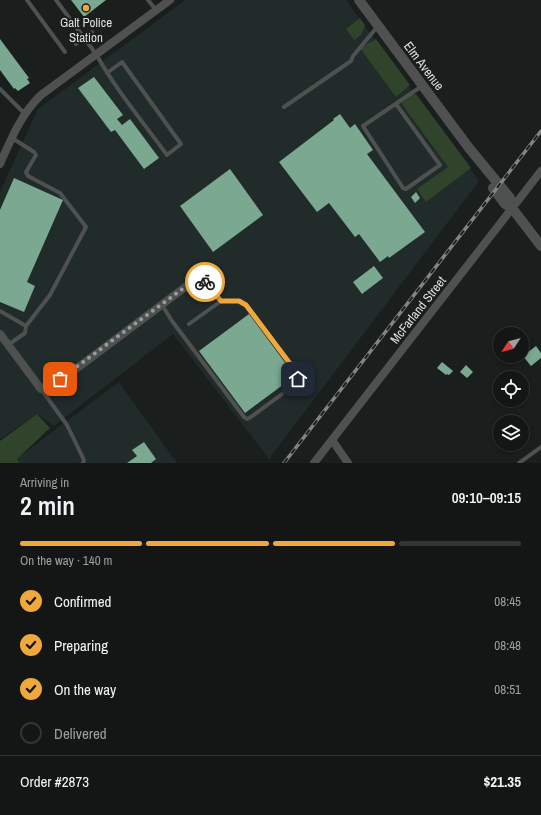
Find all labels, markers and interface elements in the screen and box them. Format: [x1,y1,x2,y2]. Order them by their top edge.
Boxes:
marker: Galt Police Station [81,3,91,13]
place label: Galt Police Station [60,14,112,46]
street label: Elm Avenue [400,38,448,94]
courier [185,262,225,302]
icon: bike [194,271,216,293]
street label: McFarland Street [386,273,450,347]
north arrow [493,327,529,363]
map controls [493,327,529,451]
pin [43,362,77,396]
pin [281,362,315,396]
icon: bag [49,368,71,390]
icon: home [287,368,309,390]
button: locate [493,371,529,407]
button: layers [493,415,529,451]
text: Arriving in [20,474,69,491]
text: 09:10–09:15 [452,487,521,508]
text: 2 min [20,488,75,523]
text: On the way · 140 m [20,552,112,569]
icon: check [20,590,42,612]
text: Confirmed [54,591,111,612]
text: 08:45 [494,593,521,610]
icon: check [20,634,42,656]
text: Preparing [54,635,108,656]
text: 08:48 [494,637,521,654]
icon: check [20,678,42,700]
text: On the way [54,679,116,700]
text: 08:51 [494,681,521,698]
text: Delivered [54,723,107,744]
text: Order #2873 [20,771,89,792]
text: $21.35 [483,771,521,792]

